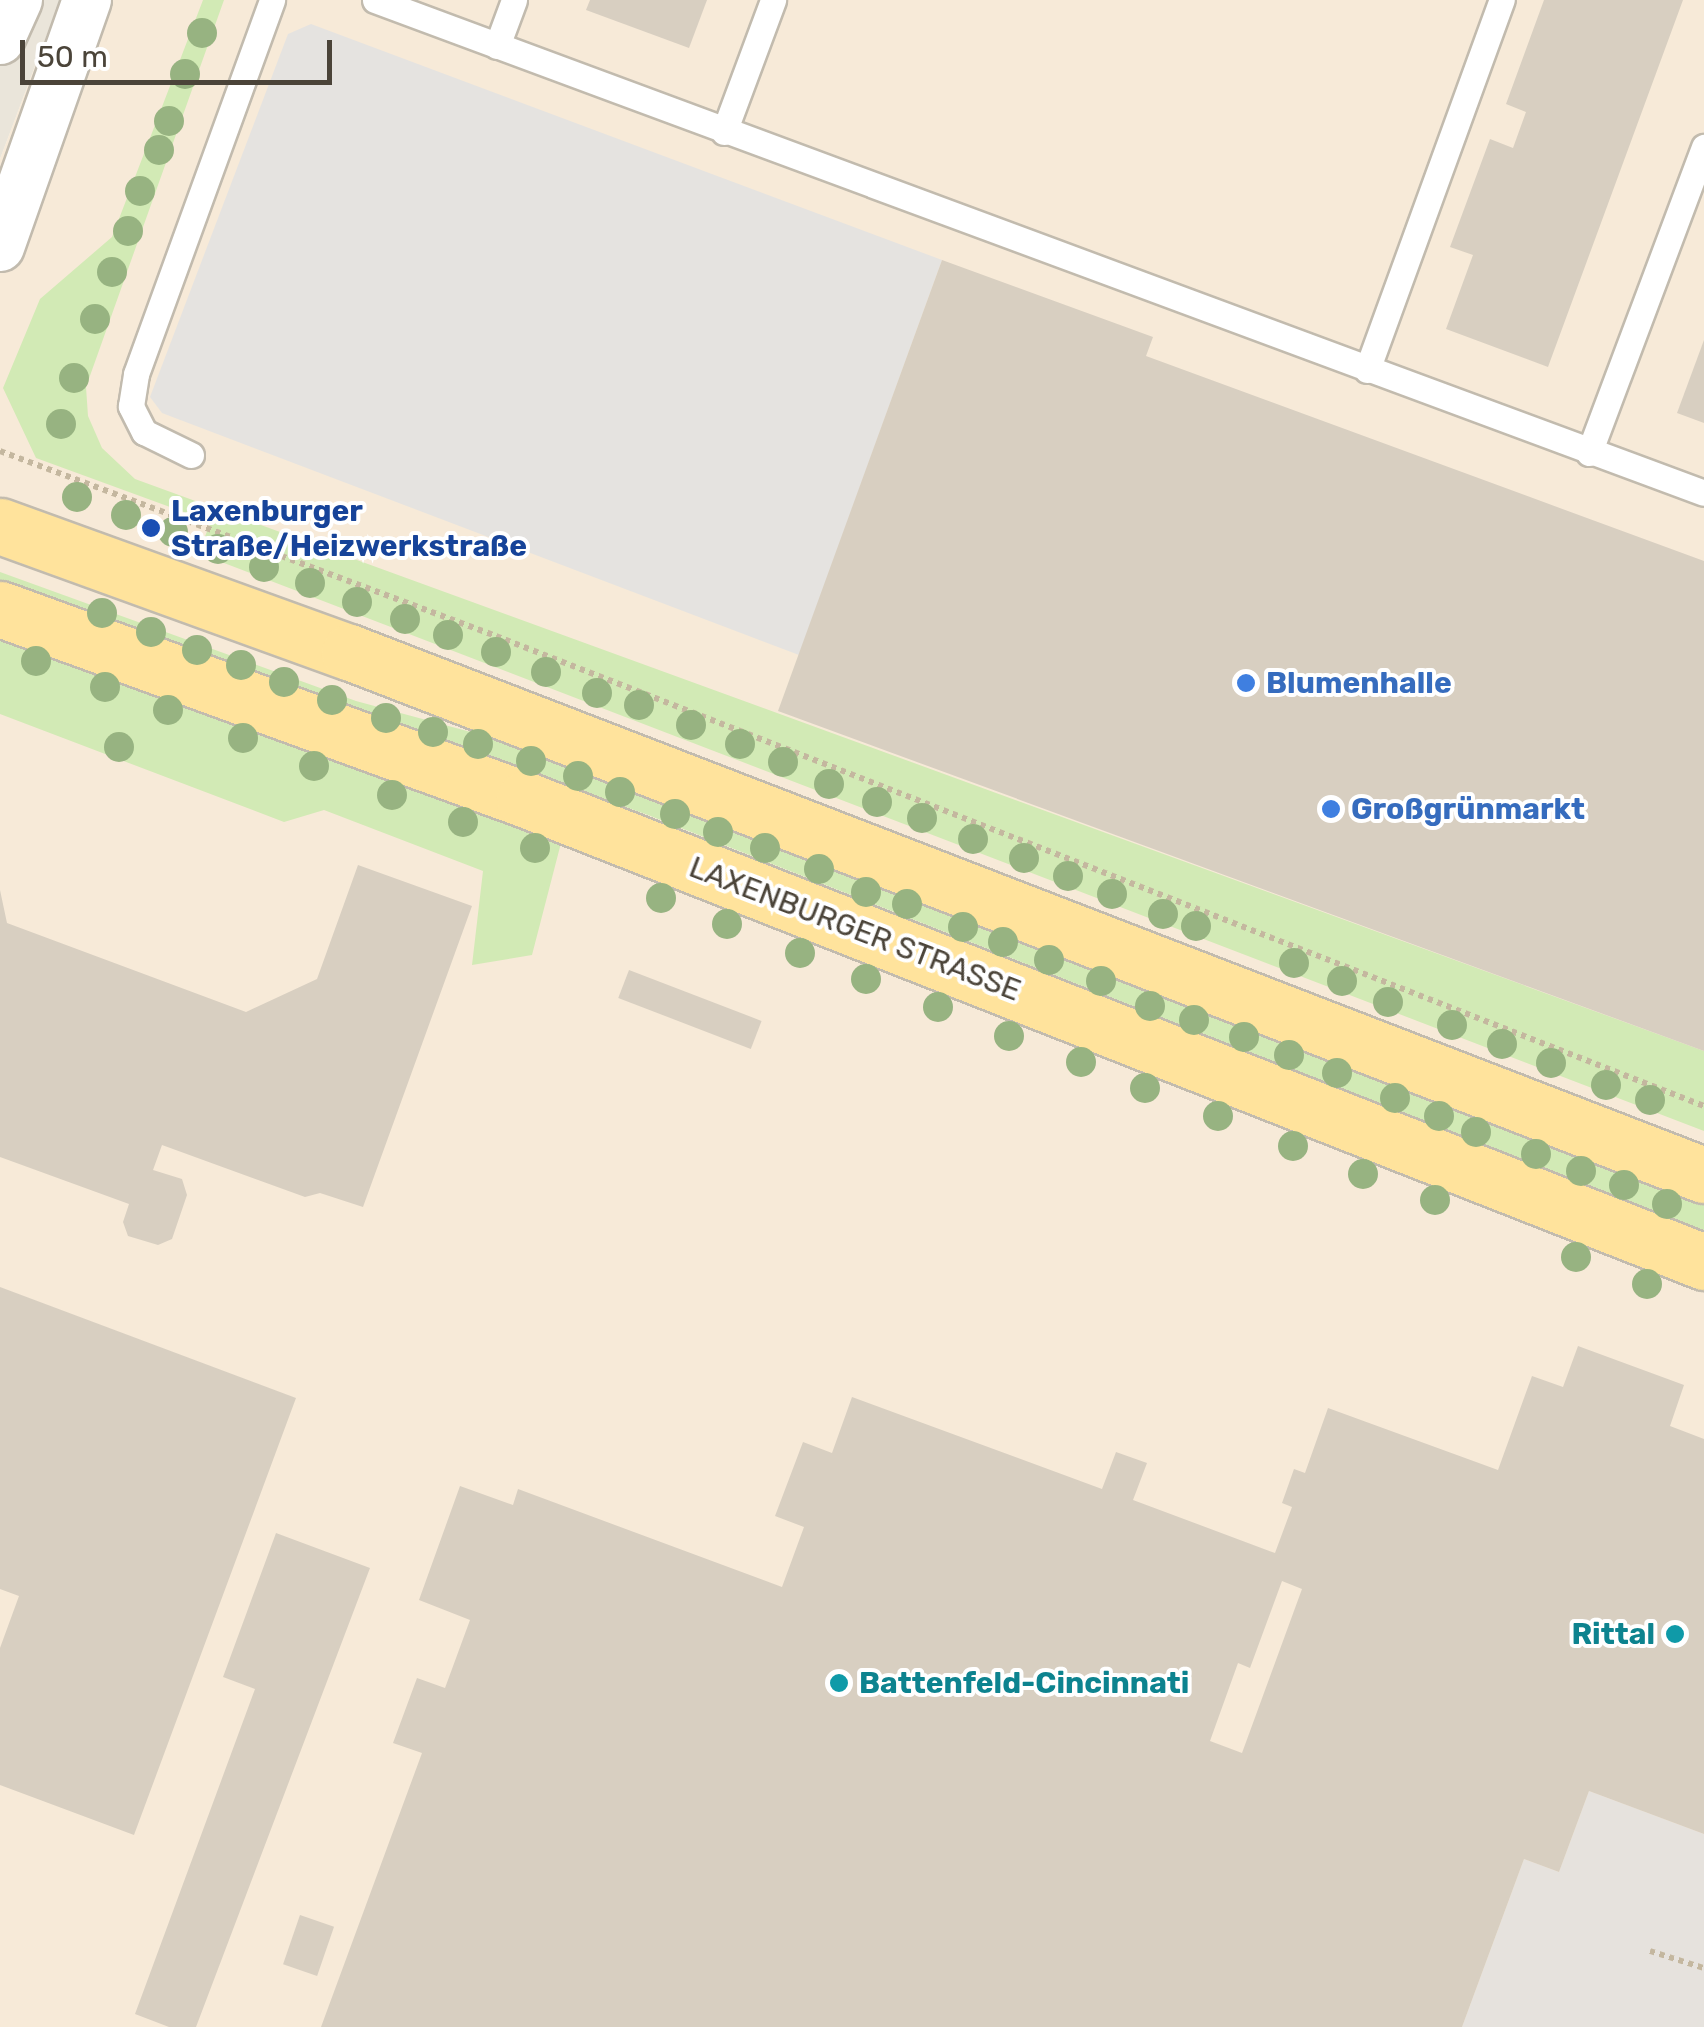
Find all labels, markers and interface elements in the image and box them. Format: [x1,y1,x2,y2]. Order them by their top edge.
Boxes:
scale bar [25,20,338,82]
text: 50 m [37,39,108,75]
place label: Laxenburger Straße/Heizwerkstraße [171,493,527,564]
marker: Laxenburger Straße/Heizwerkstraße [140,517,162,539]
place label: Blumenhalle [1266,665,1452,701]
marker: Blumenhalle [1235,672,1257,694]
place label: Großgrünmarkt [1351,791,1585,827]
marker: Großgrünmarkt [1320,798,1342,820]
street label: LAXENBURGER STRASSE [684,849,1026,1009]
place label: Rittal [1571,1616,1655,1652]
marker: Rittal [1664,1623,1686,1645]
place label: Battenfeld-Cincinnati [859,1665,1189,1701]
marker: Battenfeld-Cincinnati [828,1672,850,1694]

